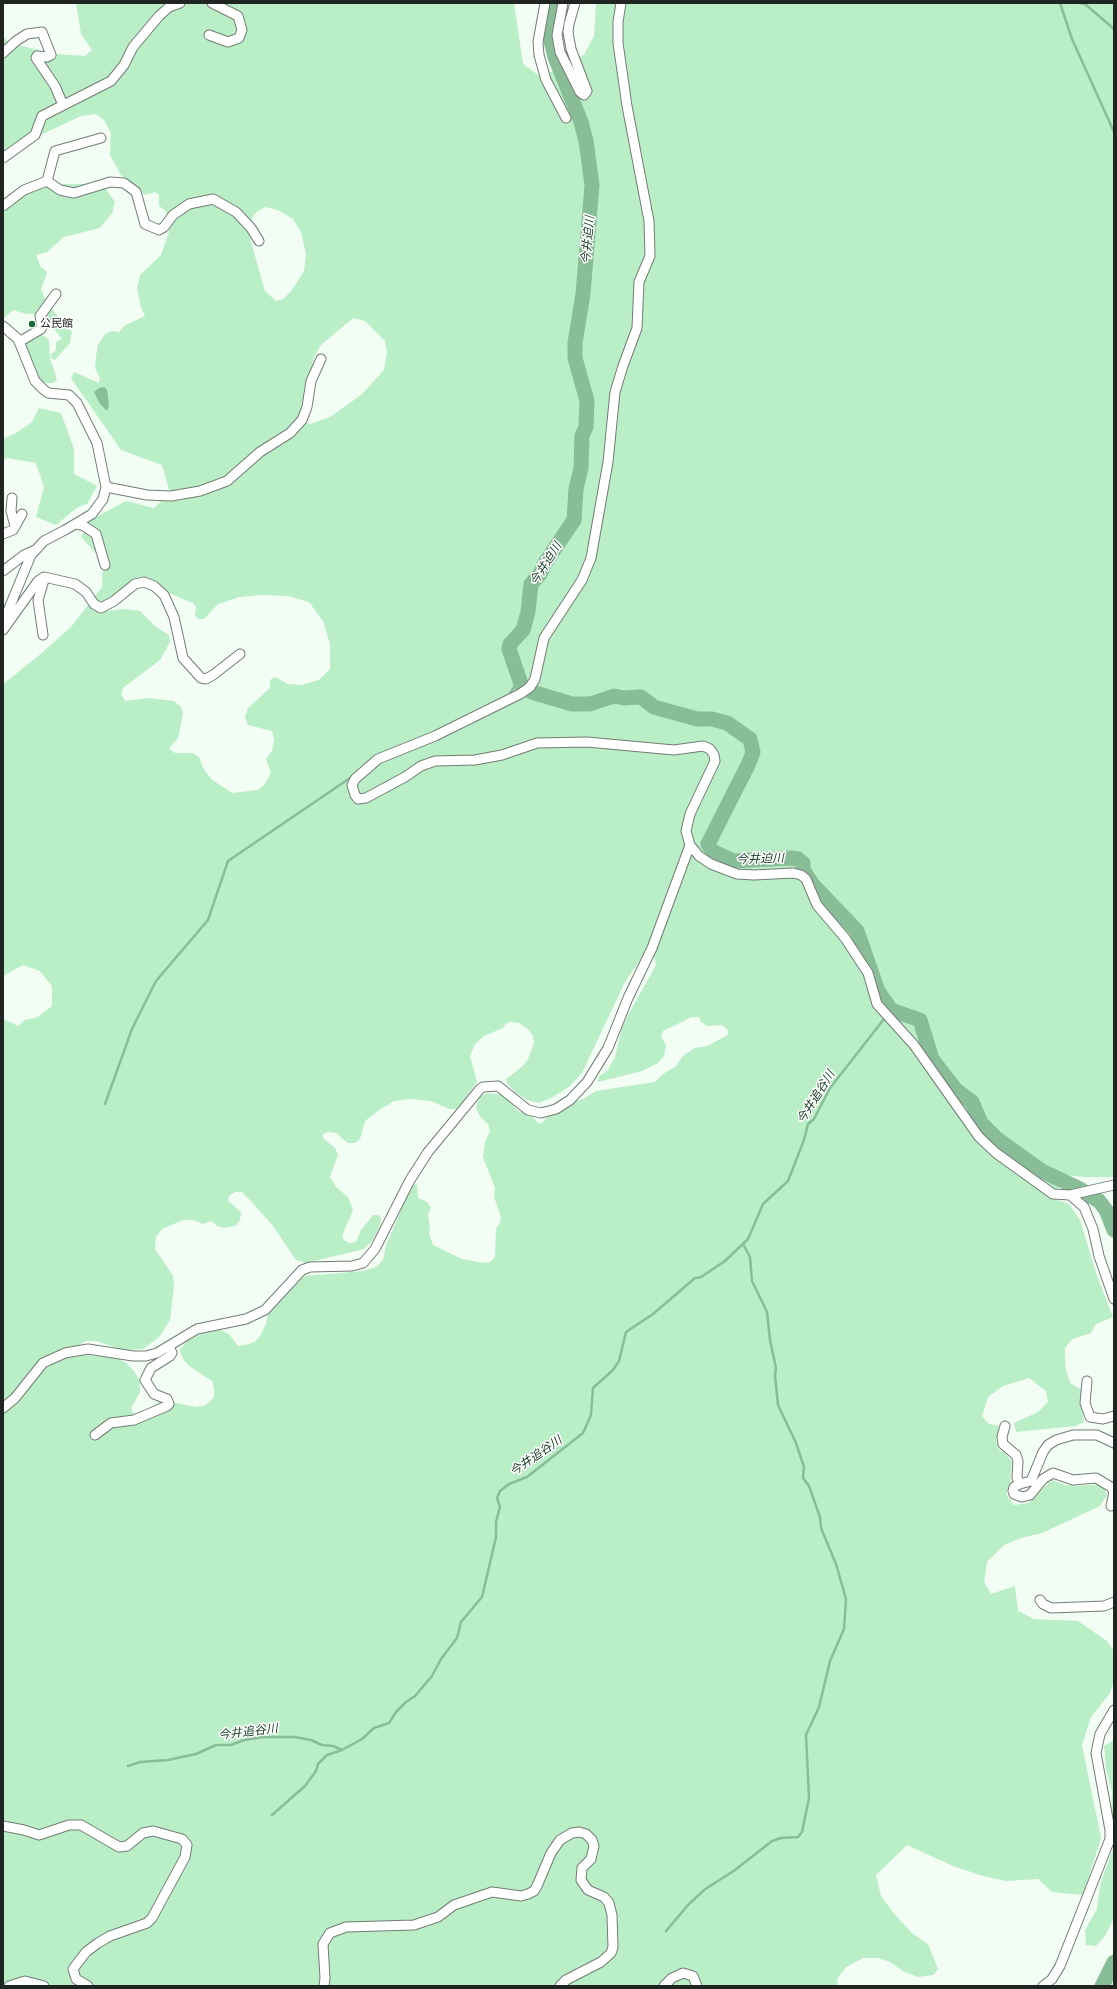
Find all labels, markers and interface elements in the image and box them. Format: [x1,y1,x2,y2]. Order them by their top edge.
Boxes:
water label: 今井迫川 [579,215,597,265]
place label: 公民館 [40,317,73,331]
marker: 公民館 [27,319,37,329]
water label: 今井迫川 [527,540,565,588]
water label: 今井迫川 [736,851,784,867]
water label: 今井追谷川 [794,1068,838,1126]
water label: 今井追谷川 [507,1433,565,1479]
water label: 今井追谷川 [217,1721,279,1743]

